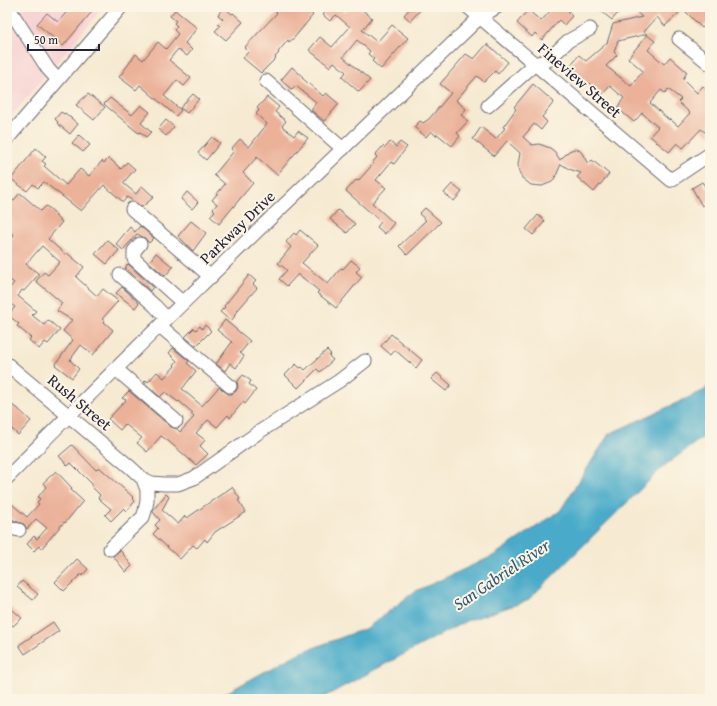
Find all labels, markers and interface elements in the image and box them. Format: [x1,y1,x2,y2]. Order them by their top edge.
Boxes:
scale bar [28,26,99,52]
text: 50 m [34,31,58,48]
street label: Fineview Street [533,37,627,123]
street label: Parkway Drive [194,185,280,269]
street label: Rush Street [43,368,118,436]
water label: San Gabriel River [448,532,555,616]

